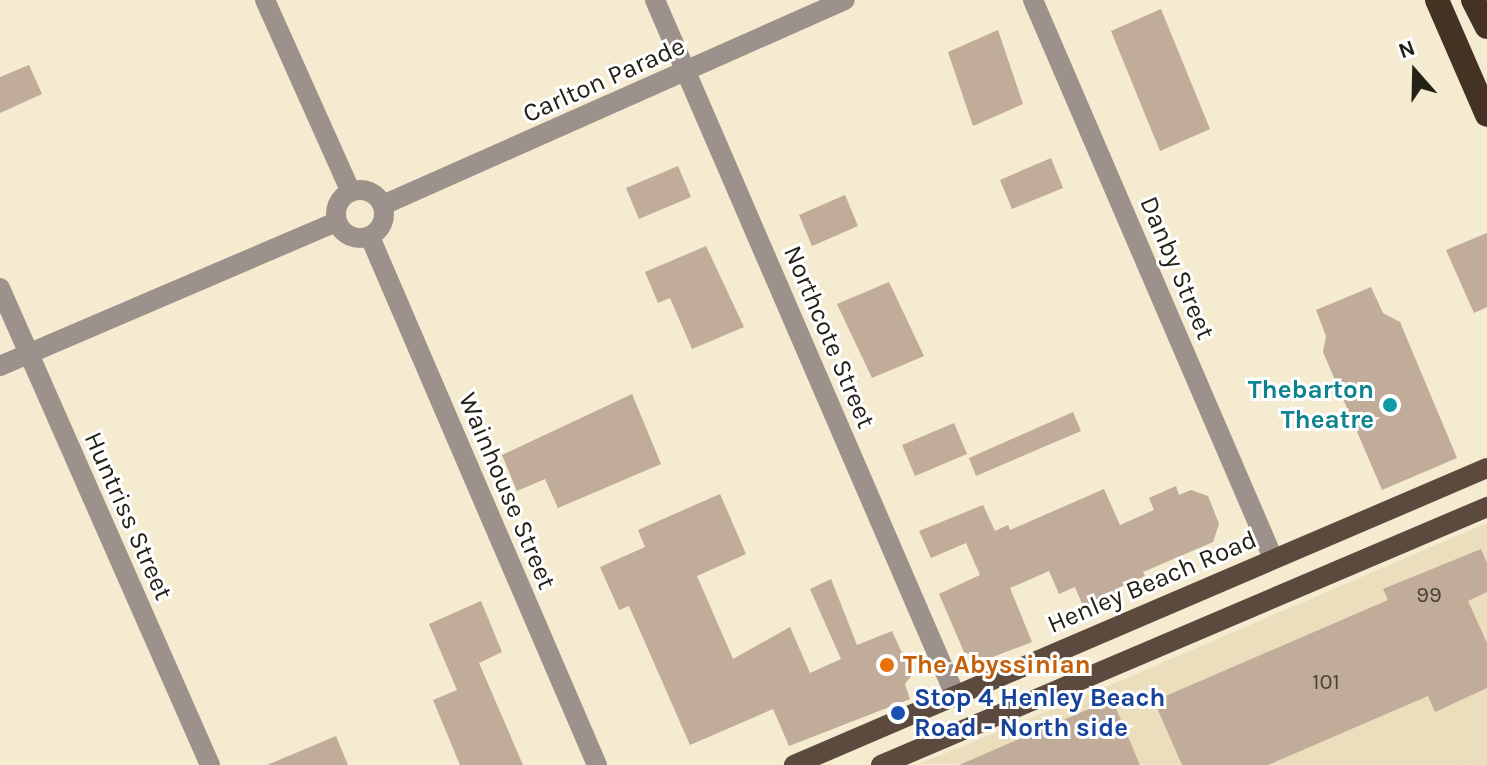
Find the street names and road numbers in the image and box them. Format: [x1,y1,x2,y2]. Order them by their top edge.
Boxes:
street label: Carlton Parade [518,30,690,130]
street label: Danby Street [1133,192,1221,344]
street label: Northcote Street [777,241,881,433]
street label: Wainhouse Street [452,388,562,594]
street label: Huntriss Street [77,427,179,605]
street label: Henley Beach Road [1043,524,1261,640]

